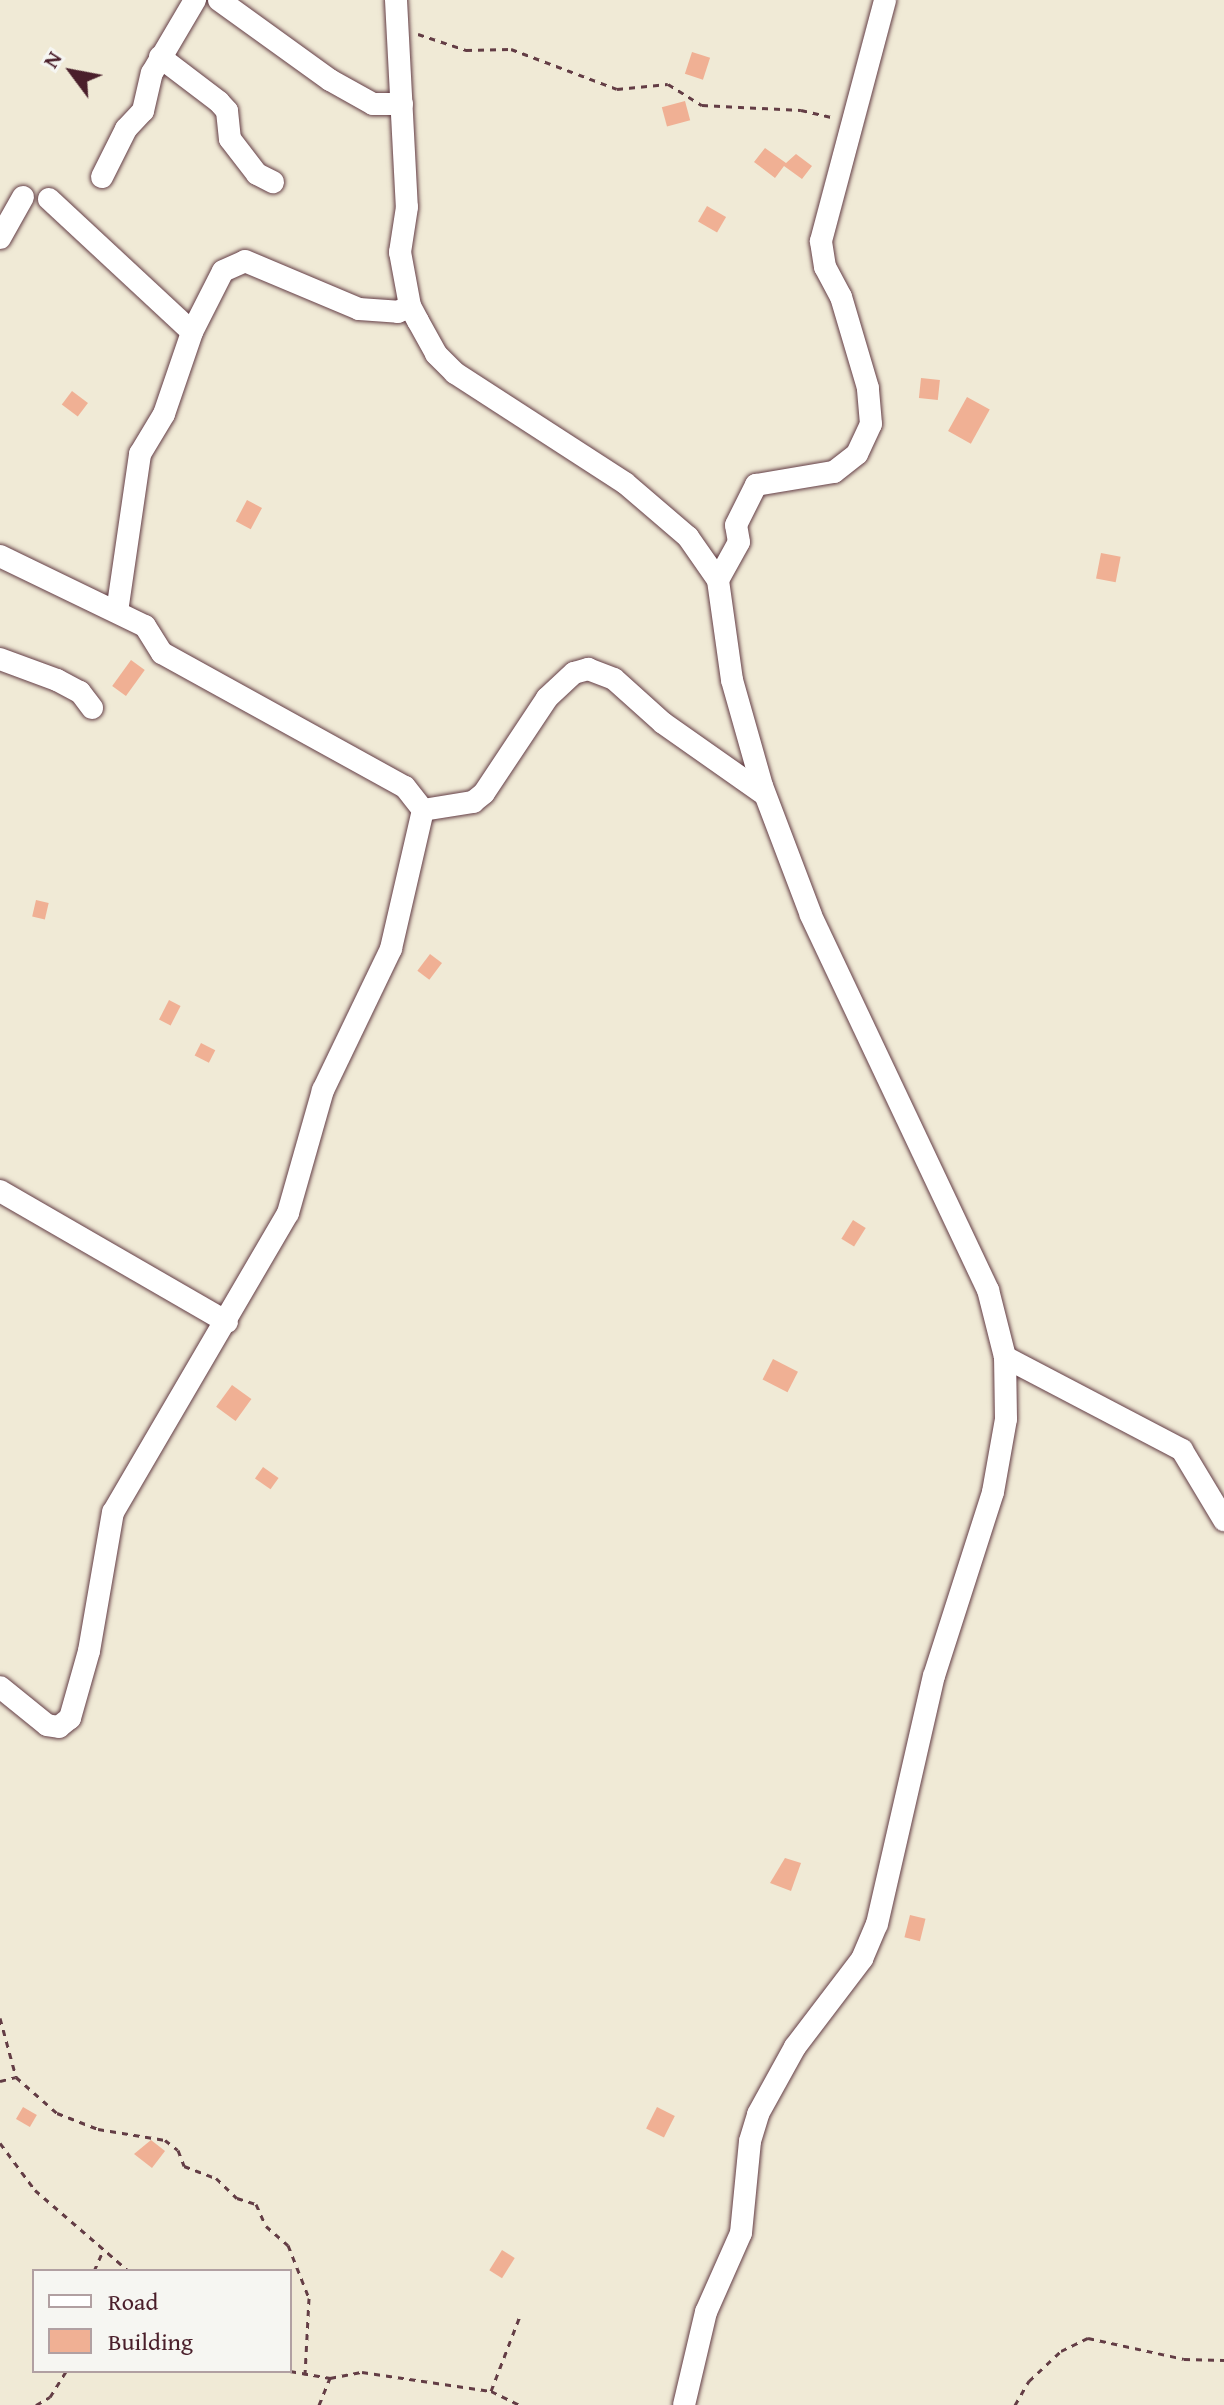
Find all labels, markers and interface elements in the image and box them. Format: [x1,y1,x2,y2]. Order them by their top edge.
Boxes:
north arrow [32,32,112,112]
text: N [34,45,69,74]
legend [32,2269,292,2373]
text: Road [108,2284,158,2319]
text: Building [108,2324,193,2359]

